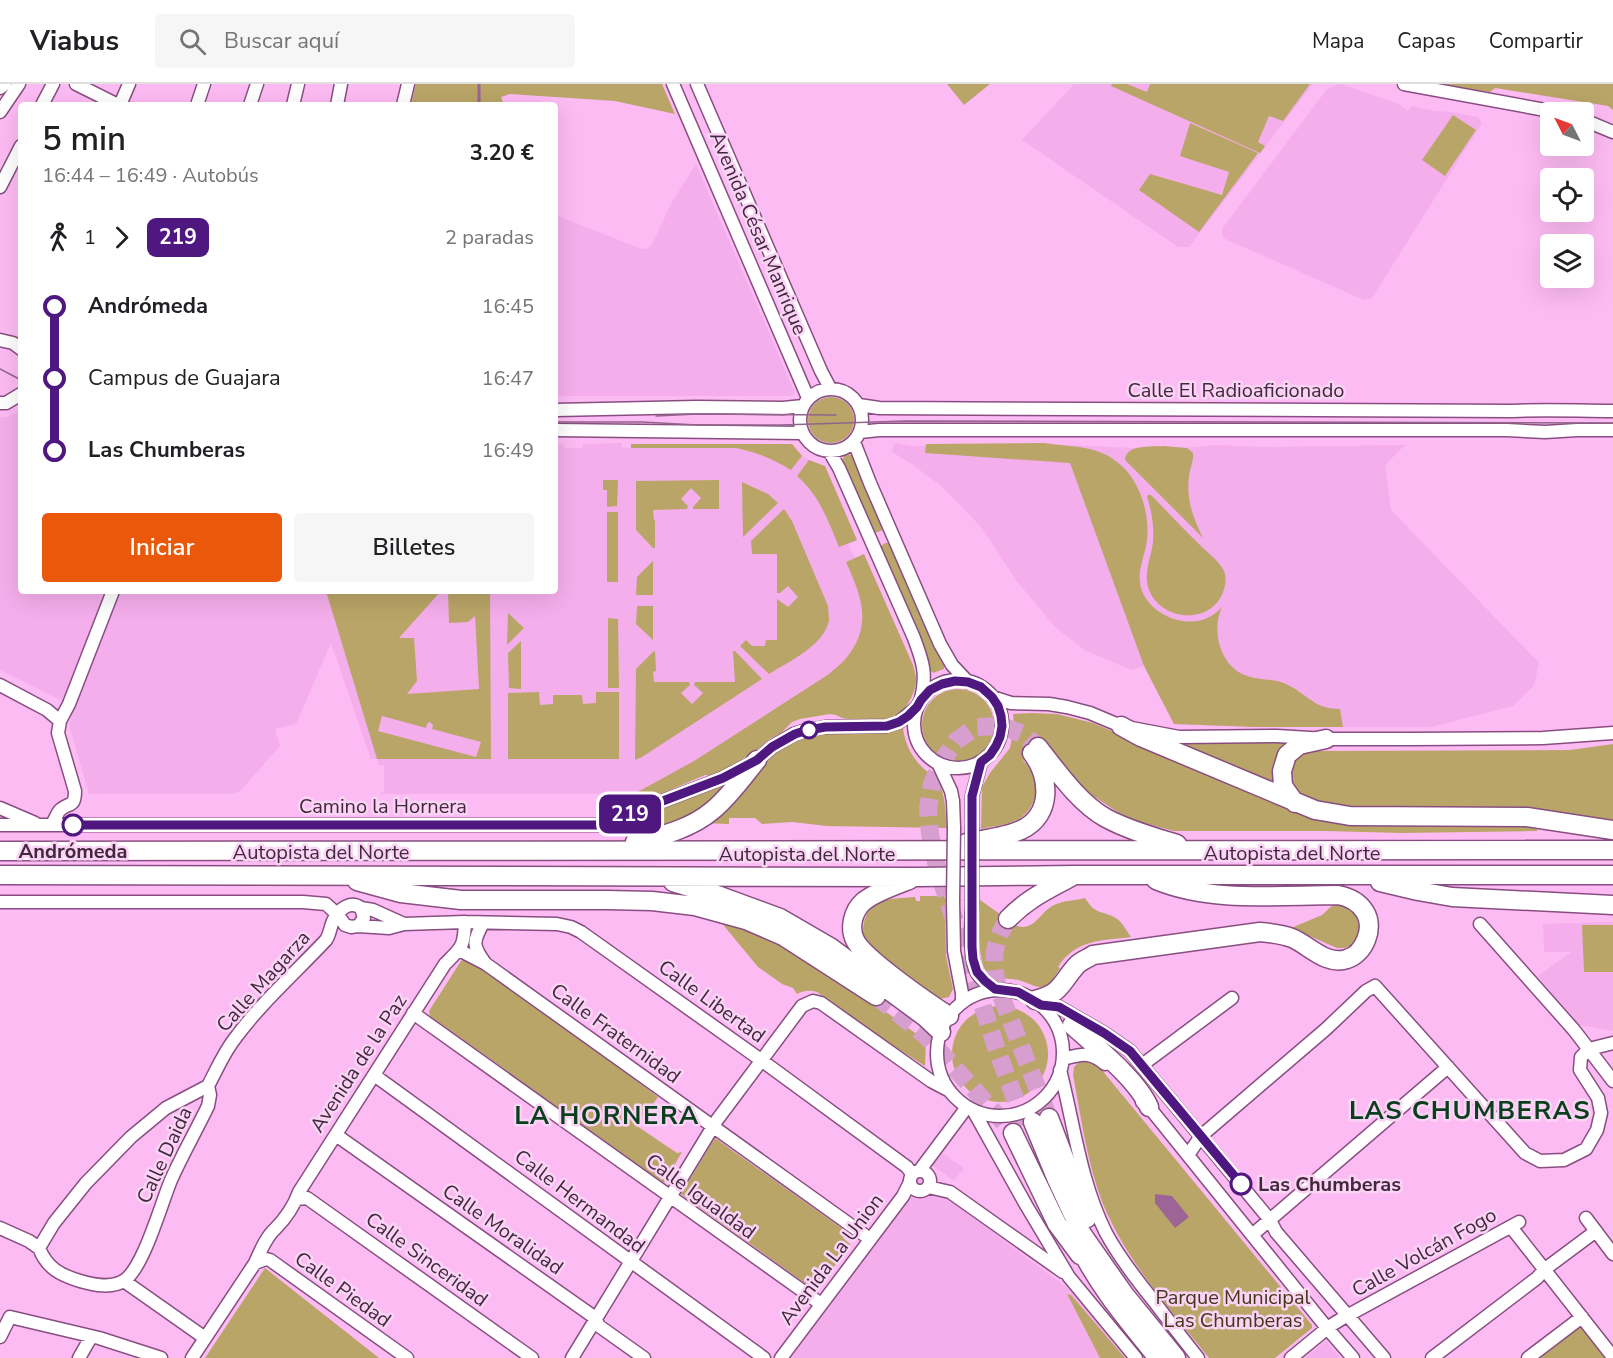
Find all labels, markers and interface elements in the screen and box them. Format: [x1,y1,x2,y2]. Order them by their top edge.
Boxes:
search box [155,14,575,68]
text: Viabus [30,22,119,60]
icon: search [176,25,209,58]
text: Buscar aquí [224,26,339,56]
text: Mapa [1312,27,1364,55]
text: Capas [1397,27,1456,55]
text: Compartir [1489,27,1583,55]
north arrow [1540,102,1594,156]
map controls [1540,102,1594,288]
text: 5 min [42,117,126,162]
street label: Avenida César Manrique [703,127,814,339]
text: 3.20 € [470,138,534,168]
text: 16:44 – 16:49 · Autobús [42,162,259,189]
button: locate [1540,168,1594,222]
icon: walk [42,221,75,254]
icon: forward [105,221,138,254]
text: 219 [159,223,197,251]
text: 1 [84,224,96,251]
text: 2 paradas [445,224,534,251]
button: layers [1540,234,1594,288]
text: Andrómeda [88,291,208,321]
text: 16:45 [481,293,534,320]
text: Campus de Guajara [88,363,281,393]
text: 16:47 [481,365,534,392]
street label: Calle El Radioaficionado [1128,377,1344,404]
text: Las Chumberas [88,435,245,465]
text: 16:49 [481,437,534,464]
button: Iniciar [42,513,282,582]
button: Billetes [294,513,534,582]
unlabelled marker [800,721,818,739]
street label: Camino la Hornera [299,793,467,820]
line badge: 219 [596,794,664,834]
text: 219 [611,800,649,828]
marker: Andrómeda [62,814,84,836]
place label: Andrómeda [18,838,128,865]
street label: Autopista del Norte [233,839,409,866]
street label: Autopista del Norte [1204,840,1380,867]
street label: Autopista del Norte [719,841,895,868]
street label: Calle Magarza [210,925,316,1038]
street label: Calle Libertad [653,953,771,1049]
street label: Calle Fraternidad [545,977,686,1090]
street label: Avenida de la Paz [304,989,413,1137]
district label: LAS CHUMBERAS [1349,1093,1591,1128]
district label: LA HORNERA [514,1098,700,1133]
street label: Calle Daida [130,1103,199,1208]
street label: Calle Hermandad [509,1143,651,1260]
street label: Calle Igualdad [640,1147,761,1245]
place label: Las Chumberas [1258,1171,1401,1198]
marker: Las Chumberas [1230,1173,1252,1195]
street label: Calle Moralidad [437,1178,568,1281]
street label: Avenida La Union [773,1188,890,1330]
street label: Calle Volcán Fogo [1347,1201,1501,1303]
street label: Calle Sinceridad [360,1206,493,1313]
street label: Calle Piedad [289,1245,396,1334]
park label: Parque Municipal Las Chumberas [1156,1284,1311,1334]

